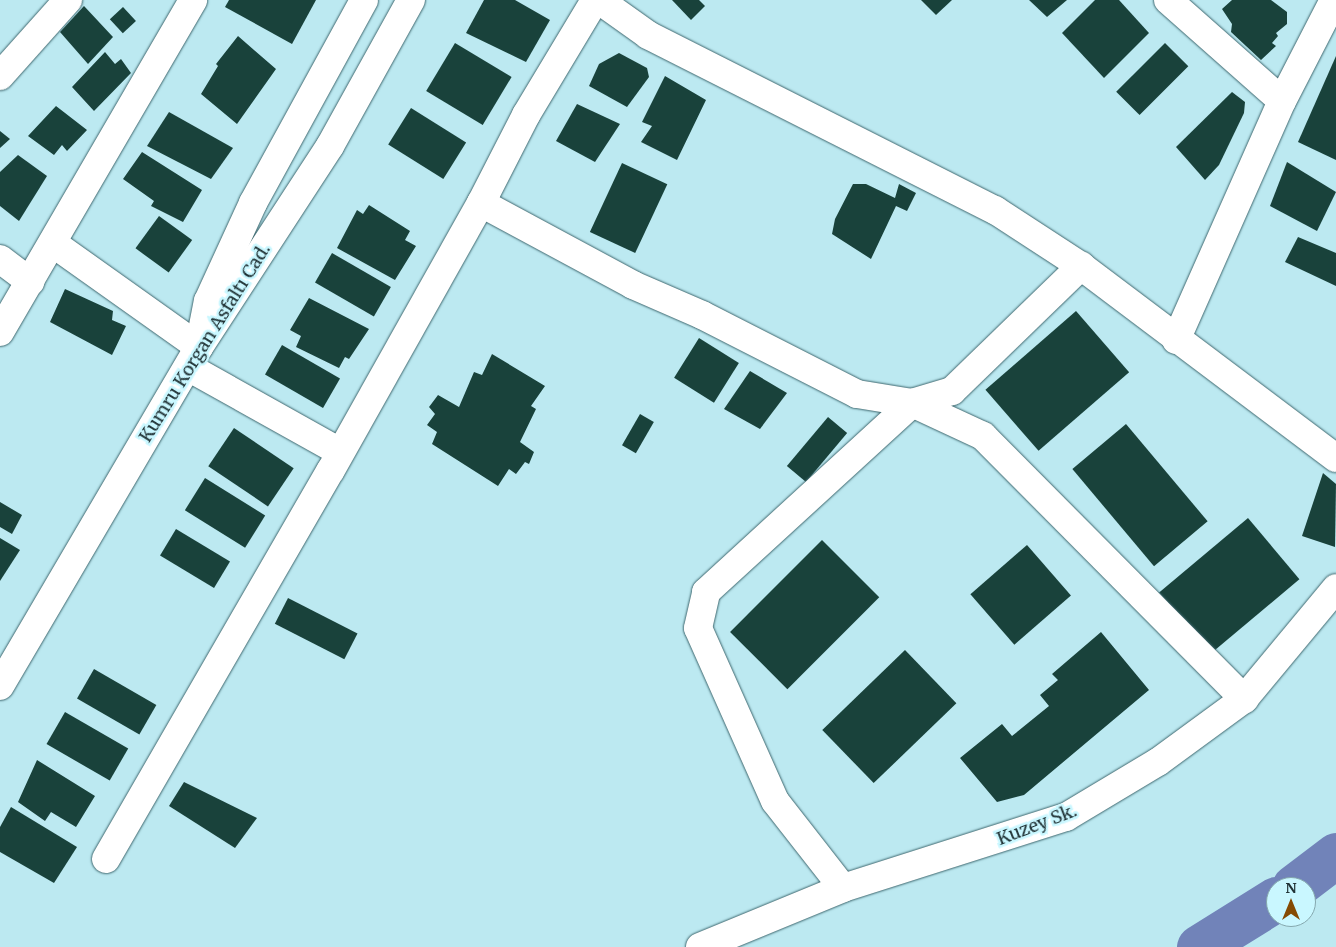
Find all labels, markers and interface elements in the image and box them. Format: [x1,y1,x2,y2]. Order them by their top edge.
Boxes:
street label: Kumru Korgan Asfaltı Cad. [135,240,275,446]
street label: Kuzey Sk. [994,800,1080,850]
north arrow [1266,877,1316,927]
text: N [1285,879,1297,897]

